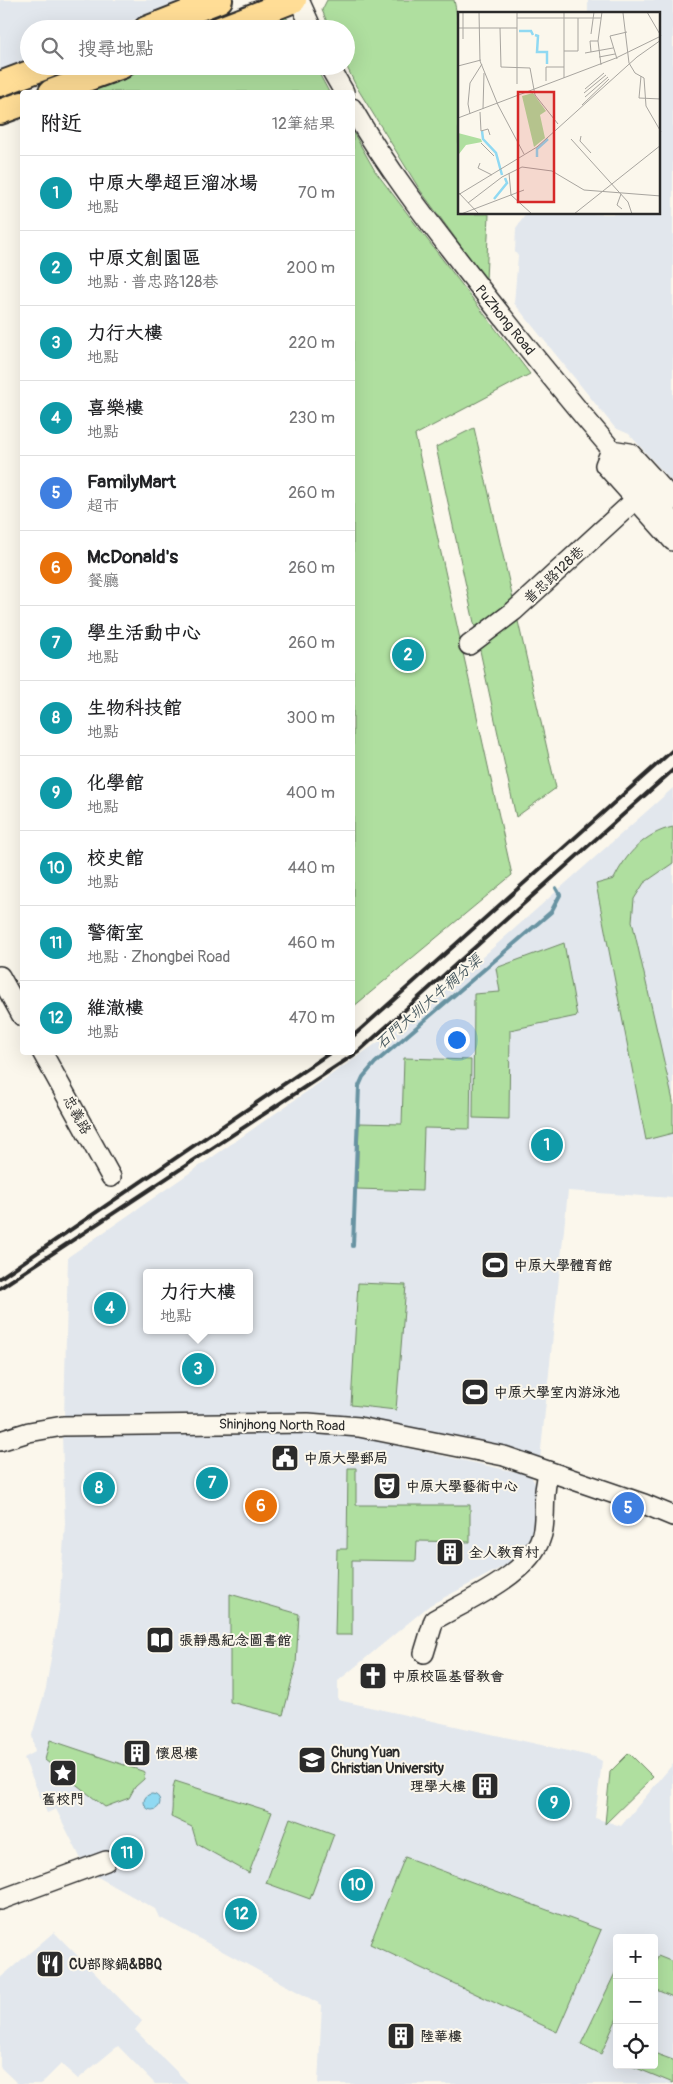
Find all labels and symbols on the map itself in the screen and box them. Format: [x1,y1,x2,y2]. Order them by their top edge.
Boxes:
inset map [458,12,660,215]
street label: PuZhong Road [472,282,539,359]
street label: 普忠路128巷 [520,542,588,607]
pin: 2 [392,636,424,674]
water label: 石門大圳大牛稠分渠 [372,949,488,1053]
your location [444,1027,470,1053]
street label: 忠義路 [59,1093,95,1137]
pin: 1 [531,1126,563,1164]
sports icon: 中原大學體育館 [480,1250,510,1280]
place label: 中原大學體育館 [514,1257,612,1274]
pin: 4 [94,1289,126,1327]
pin: 3 [182,1350,214,1388]
sports icon: 中原大學室內游泳池 [460,1377,490,1407]
place label: 中原大學室內游泳池 [494,1384,620,1401]
street label: Shinjhong North Road [219,1415,346,1435]
public building icon: 中原大學郵局 [270,1443,300,1473]
place label: 中原大學郵局 [304,1450,388,1467]
pin: 7 [196,1464,228,1502]
pin: 8 [83,1469,115,1507]
theatre icon: 中原大學藝術中心 [372,1471,402,1501]
place label: 中原大學藝術中心 [406,1478,518,1495]
pin: 6 [245,1487,277,1525]
pin: 5 [612,1489,644,1527]
building icon: 全人教育村 [435,1537,465,1567]
place label: 全人教育村 [469,1544,539,1561]
library icon: 張靜愚紀念圖書館 [145,1625,175,1655]
place label: 張靜愚紀念圖書館 [179,1632,291,1649]
church icon: 中原校區基督教會 [358,1661,388,1691]
place label: 中原校區基督教會 [392,1668,504,1685]
building icon: 懷恩樓 [122,1738,152,1768]
place label: Chung Yuan Christian University [331,1744,444,1777]
place label: 懷恩樓 [156,1745,198,1762]
school or university icon: Chung Yuan Christian University [297,1745,327,1775]
place icon: 舊校門 [48,1758,78,1788]
building icon: 理學大樓 [470,1771,500,1801]
place label: 理學大樓 [410,1778,466,1795]
pin: 9 [538,1784,570,1822]
place label: 舊校門 [42,1791,84,1808]
pin: 11 [111,1834,143,1872]
pin: 10 [341,1866,373,1904]
pin: 12 [225,1895,257,1933]
restaurant icon: CU部隊鍋&BBQ [35,1949,65,1979]
place label: CU部隊鍋&BBQ [69,1956,163,1973]
building icon: 陸華樓 [386,2021,416,2051]
place label: 陸華樓 [420,2028,462,2045]

